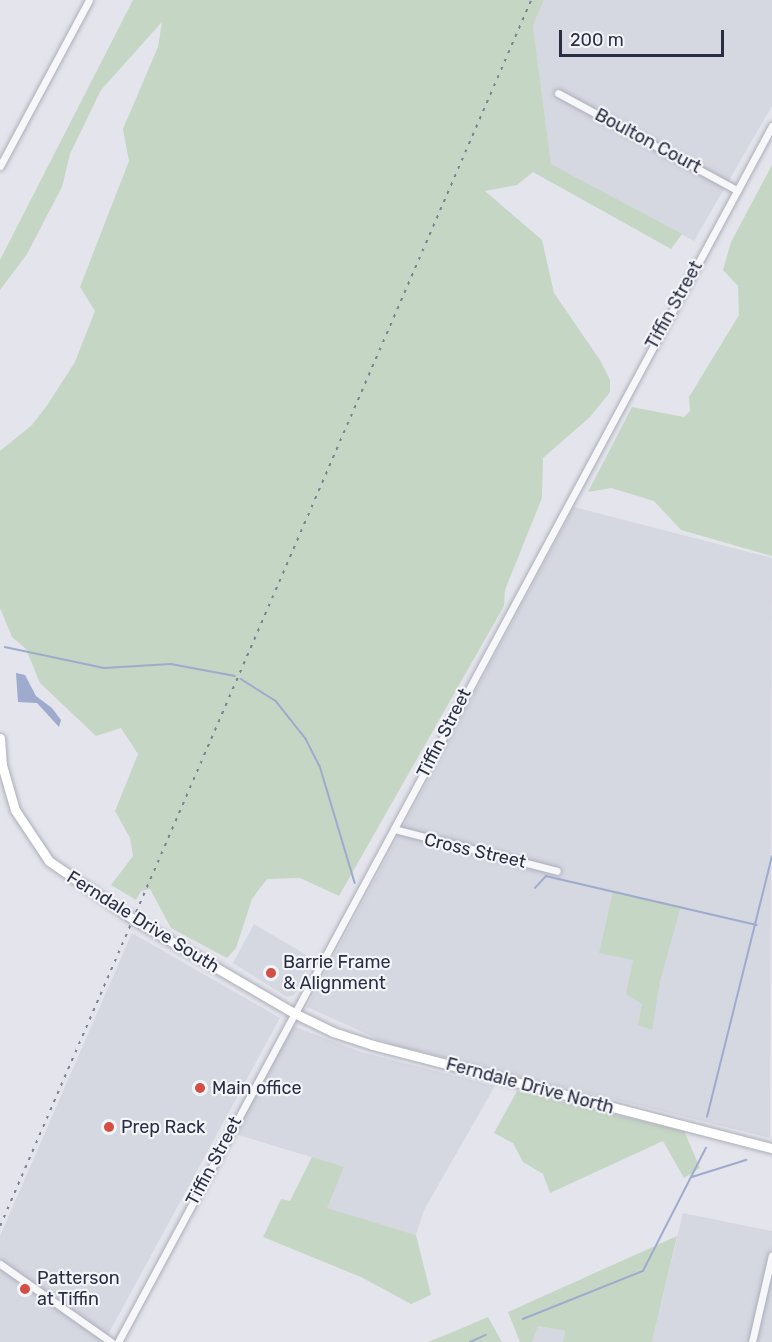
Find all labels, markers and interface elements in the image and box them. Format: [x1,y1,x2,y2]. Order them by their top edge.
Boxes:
scale bar [562,18,727,56]
text: 200 m [570,29,624,51]
street label: Boulton Court [591,104,705,178]
street label: Tiffin Street [641,257,707,353]
street label: Tiffin Street [412,685,476,781]
street label: Cross Street [422,829,528,873]
street label: Ferndale Drive South [63,866,223,978]
place label: Barrie Frame & Alignment [283,952,390,994]
marker: Barrie Frame & Alignment [264,966,278,980]
street label: Ferndale Drive North [444,1053,616,1119]
place label: Main office [212,1077,302,1099]
marker: Main office [193,1081,207,1095]
street label: Tiffin Street [182,1113,246,1209]
place label: Prep Rack [121,1116,205,1138]
marker: Prep Rack [102,1120,116,1134]
place label: Patterson at Tiffin [37,1268,120,1310]
marker: Patterson at Tiffin [18,1282,32,1296]

